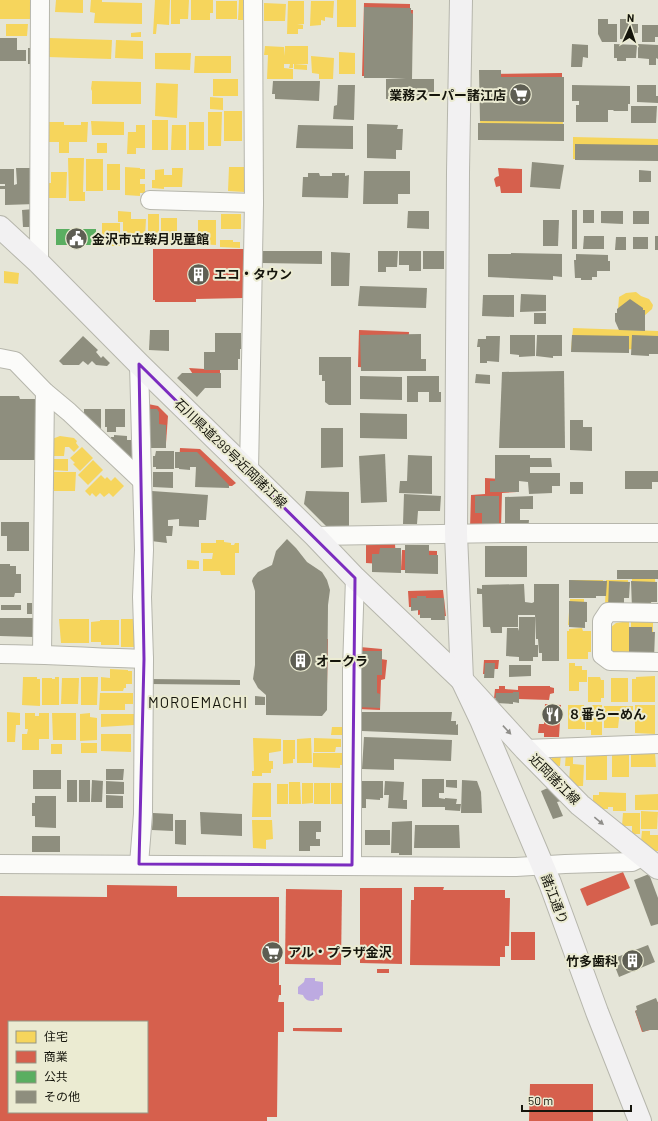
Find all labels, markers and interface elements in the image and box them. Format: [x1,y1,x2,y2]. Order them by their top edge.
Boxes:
north arrow [610,8,650,48]
text: N [627,11,635,24]
supermarket icon: 業務スーパー諸江店 [508,82,534,108]
place label: 業務スーパー諸江店 [389,87,506,103]
public building icon: 金沢市立鞍月児童館 [64,226,90,252]
place label: 金沢市立鞍月児童館 [92,231,209,247]
building icon: エコ・タウン [186,261,212,287]
place label: エコ・タウン [214,266,292,282]
street label: 石川県道299号近岡諸江線 [171,395,291,511]
building icon: オークラ [287,648,313,674]
place label: オークラ [316,653,368,669]
district label: MOROEMACHI [148,693,248,711]
restaurant icon: ８番らーめん [539,701,565,727]
place label: ８番らーめん [568,706,646,722]
one-way arrow [502,725,511,735]
street label: 近岡諸江線 [526,750,584,808]
one-way arrow [594,816,605,825]
street label: 諸江通り [538,872,572,926]
supermarket icon: アル・プラザ金沢 [260,939,286,965]
place label: アル・プラザ金沢 [288,944,392,960]
building icon: 竹多歯科 [620,948,646,974]
place label: 竹多歯科 [566,953,618,969]
legend [8,1021,148,1113]
text: 住宅 [44,1029,68,1043]
text: 商業 [44,1049,68,1063]
text: 公共 [44,1069,68,1083]
scale bar [522,1087,631,1113]
text: その他 [44,1089,80,1103]
text: 50 m [528,1093,553,1107]

